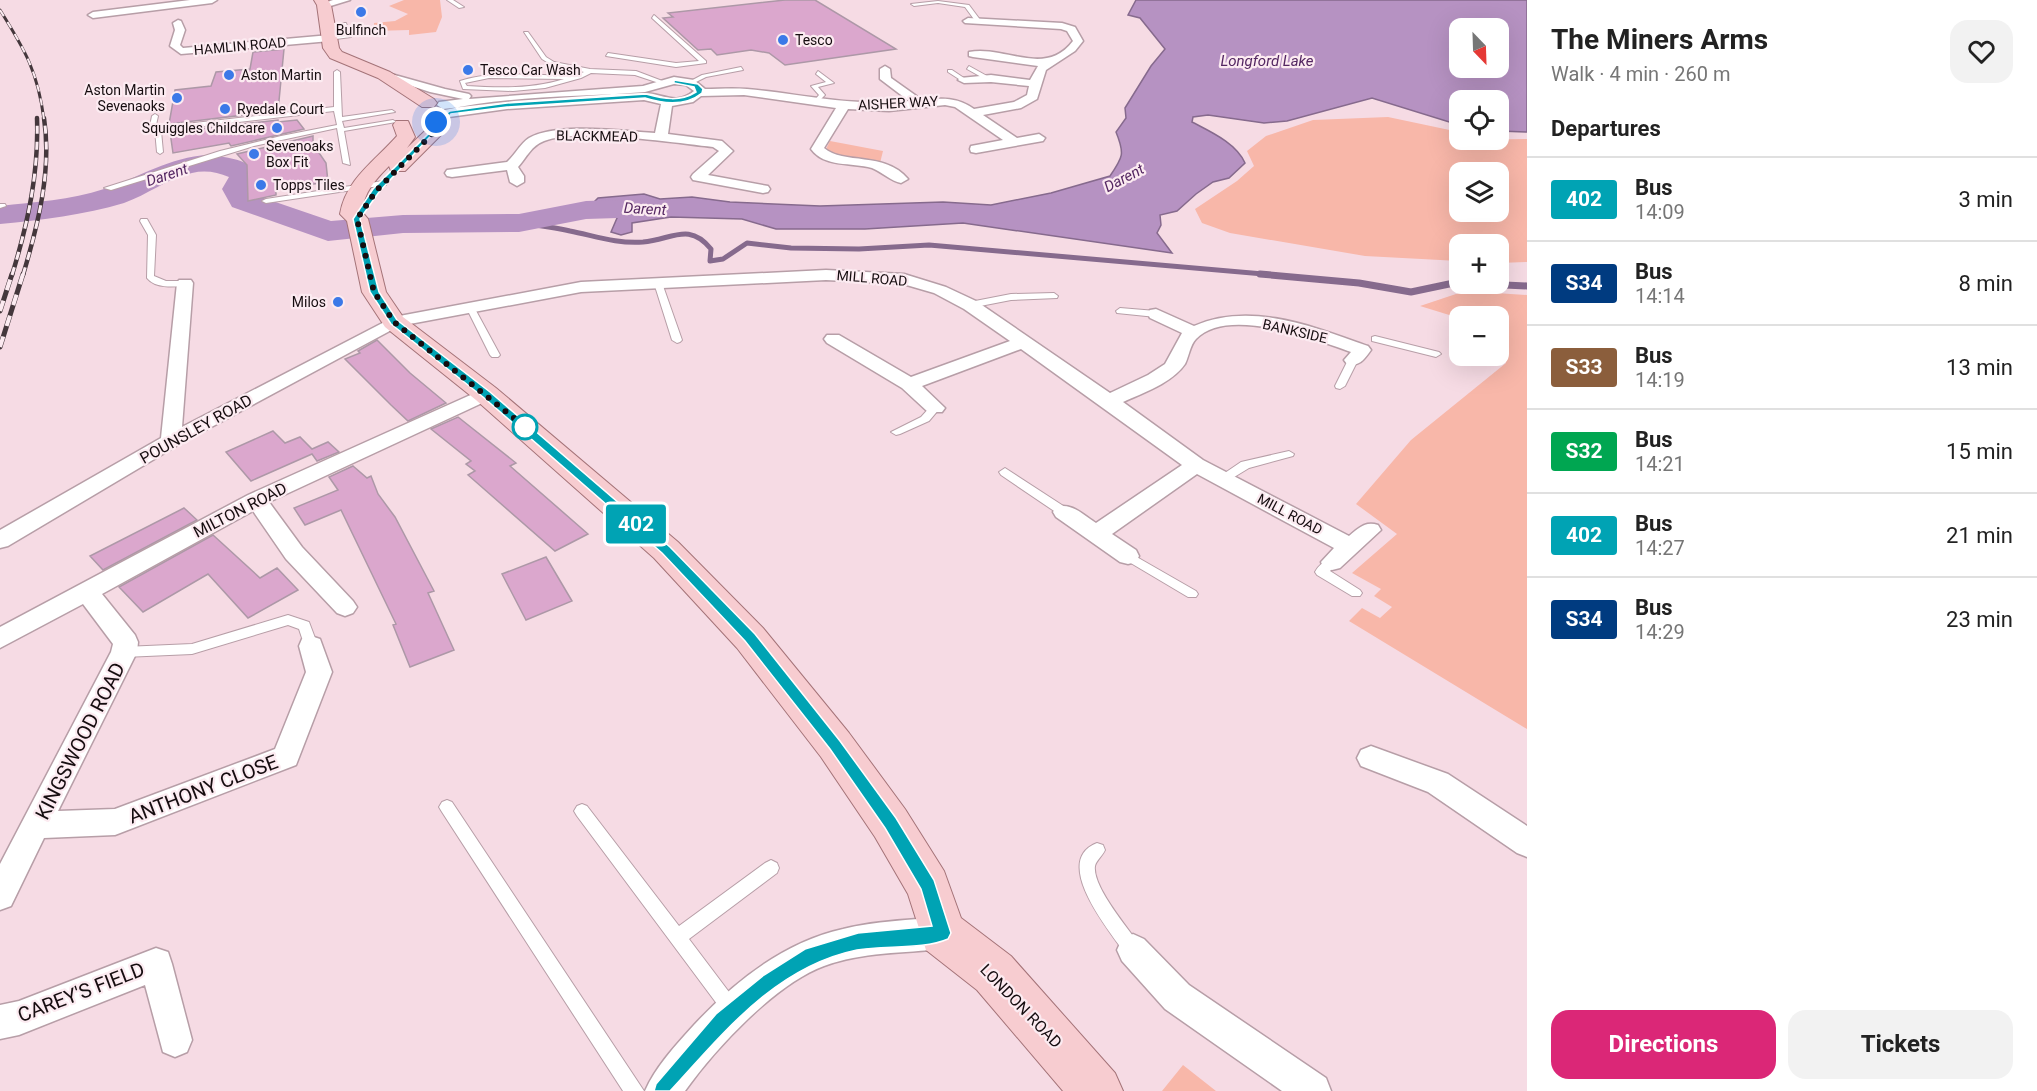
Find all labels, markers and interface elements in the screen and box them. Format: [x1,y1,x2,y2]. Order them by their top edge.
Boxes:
marker: Bulfinch [354,5,368,19]
north arrow [1449,18,1509,78]
map controls [1449,18,1509,366]
button: heart [1950,20,2013,83]
place label: Bulfinch [336,22,386,38]
text: The Miners Arms [1551,23,1768,56]
place label: Tesco [795,32,833,48]
marker: Tesco [776,33,790,47]
street label: HAMLIN ROAD [193,34,287,58]
water label: Longford Lake [1220,52,1314,70]
place label: Tesco Car Wash [480,62,581,78]
text: Walk · 4 min · 260 m [1551,62,1730,86]
marker: Tesco Car Wash [461,63,475,77]
place label: Aston Martin [241,67,322,83]
marker: Aston Martin [222,68,236,82]
place label: Aston Martin Sevenaoks [84,82,165,114]
button: locate [1449,90,1509,150]
marker: Aston Martin Sevenaoks [170,91,184,105]
street label: AISHER WAY [857,93,939,113]
place label: Ryedale Court [237,101,324,117]
marker: Ryedale Court [218,102,232,116]
your location [421,107,451,137]
text: Departures [1551,116,1661,141]
place label: Squiggles Childcare [142,120,265,136]
marker: Squiggles Childcare [270,121,284,135]
street label: BLACKMEAD [556,127,638,145]
place label: Sevenoaks Box Fit [266,138,333,170]
marker: Sevenoaks Box Fit [247,147,261,161]
water label: Darent [144,160,190,190]
water label: Darent [1101,160,1147,196]
button: layers [1449,162,1509,222]
text: Bus [1635,175,1673,200]
place label: Topps Tiles [273,177,345,193]
marker: Topps Tiles [254,178,268,192]
text: 402 [1566,187,1602,211]
text: 3 min [1958,187,2013,212]
water label: Darent [623,199,667,219]
text: 14:09 [1635,200,1685,224]
button: + [1449,234,1509,294]
text: Bus [1635,259,1673,284]
street label: MILL ROAD [836,267,908,289]
text: S34 [1565,271,1603,295]
text: 8 min [1958,271,2013,296]
text: 14:14 [1635,284,1685,308]
place label: Milos [292,294,326,310]
marker: Milos [331,295,345,309]
button: − [1449,306,1509,366]
street label: BANKSIDE [1261,316,1329,346]
text: Bus [1635,343,1673,368]
text: S33 [1565,355,1603,379]
text: 13 min [1946,355,2013,380]
text: 14:19 [1635,368,1685,392]
street label: POUNSLEY ROAD [137,390,255,468]
unlabelled marker [512,414,538,440]
text: Bus [1635,427,1673,452]
text: S32 [1565,439,1603,463]
text: 15 min [1946,439,2013,464]
text: 14:21 [1635,452,1685,476]
street label: MILTON ROAD [190,478,290,542]
street label: MILL ROAD [1255,490,1325,538]
line badge: 402 [602,504,670,544]
text: Bus [1635,511,1673,536]
text: 402 [618,512,654,536]
text: 402 [1566,523,1602,547]
text: 21 min [1946,523,2013,548]
text: 14:27 [1635,536,1685,560]
text: Bus [1635,595,1673,620]
text: S34 [1565,607,1603,631]
text: 23 min [1946,607,2013,632]
text: 14:29 [1635,620,1685,644]
street label: KINGSWOOD ROAD [30,658,130,824]
street label: ANTHONY CLOSE [125,749,281,829]
street label: CAREY'S FIELD [14,957,148,1027]
street label: LONDON ROAD [976,960,1066,1052]
button: Directions [1551,1010,1776,1079]
button: Tickets [1788,1010,2013,1079]

